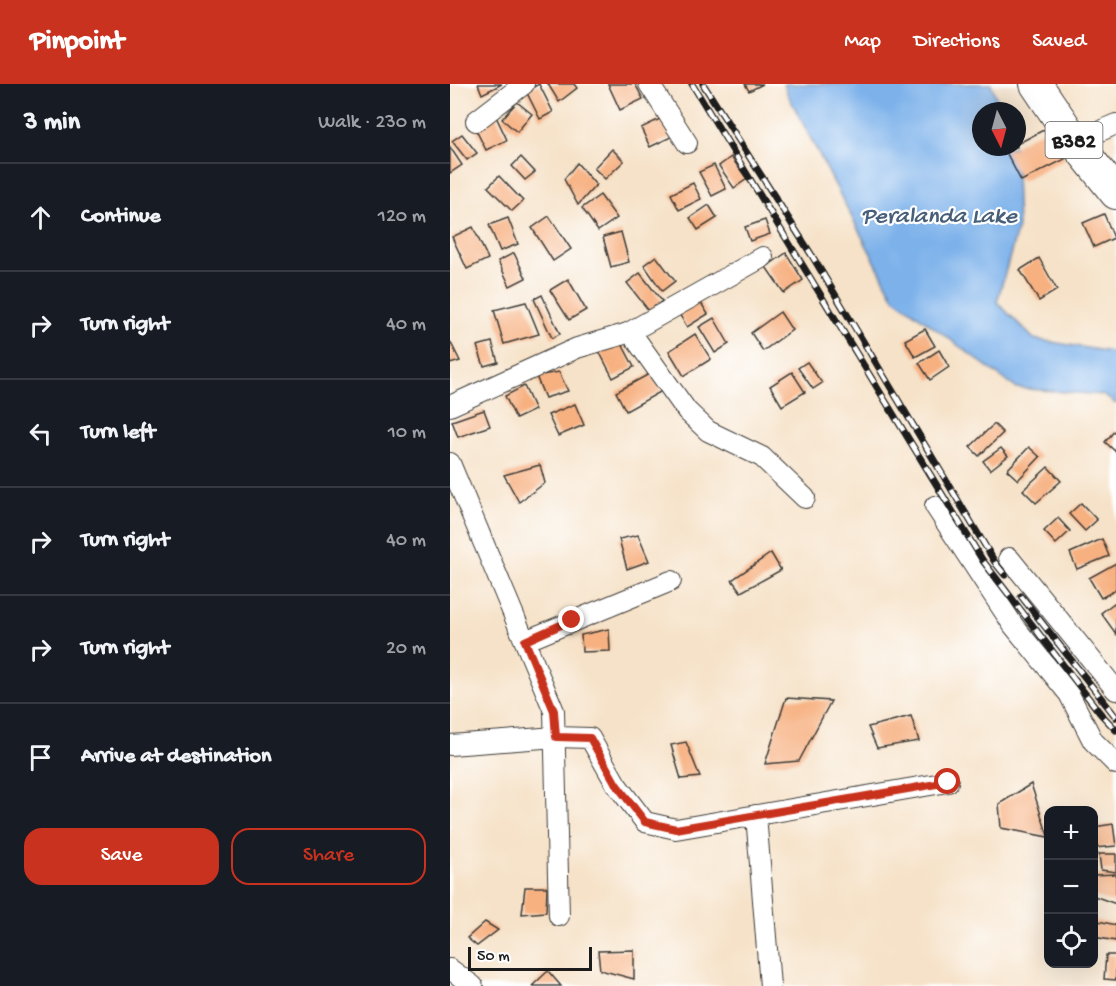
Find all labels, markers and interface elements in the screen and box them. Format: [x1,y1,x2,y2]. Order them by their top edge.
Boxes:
text: Pinpoint [30,26,124,59]
text: Map [844,30,881,55]
text: Directions [914,30,999,55]
text: Saved [1032,30,1086,55]
north arrow [972,102,1026,156]
text: 3 min [24,108,80,139]
text: Walk · 230 m [318,112,426,135]
road number: B382 [1046,122,1102,158]
icon: ahead [24,201,57,234]
water label: Peralanda Lake [861,203,1018,232]
text: Continue [81,204,161,230]
text: 120 m [378,206,426,229]
icon: right [24,309,57,342]
text: Turn right [81,312,169,338]
text: 40 m [386,314,426,337]
icon: left [24,417,57,450]
text: Turn left [81,420,155,446]
text: 10 m [388,422,426,445]
icon: right [24,525,57,558]
text: Turn right [81,528,169,554]
text: 40 m [386,530,426,553]
route end [558,606,584,632]
icon: right [24,633,57,666]
text: Turn right [81,636,169,662]
text: 20 m [386,638,426,661]
icon: arrive [24,741,57,774]
text: Arrive at destination [81,744,271,770]
route start [934,768,960,794]
map controls [1044,806,1098,968]
button: + [1044,806,1098,860]
button: Save [24,828,219,885]
button: Share [231,828,426,885]
button: − [1044,860,1098,914]
button: locate [1044,914,1098,968]
scale bar [468,944,592,972]
text: 50 m [477,948,510,967]

